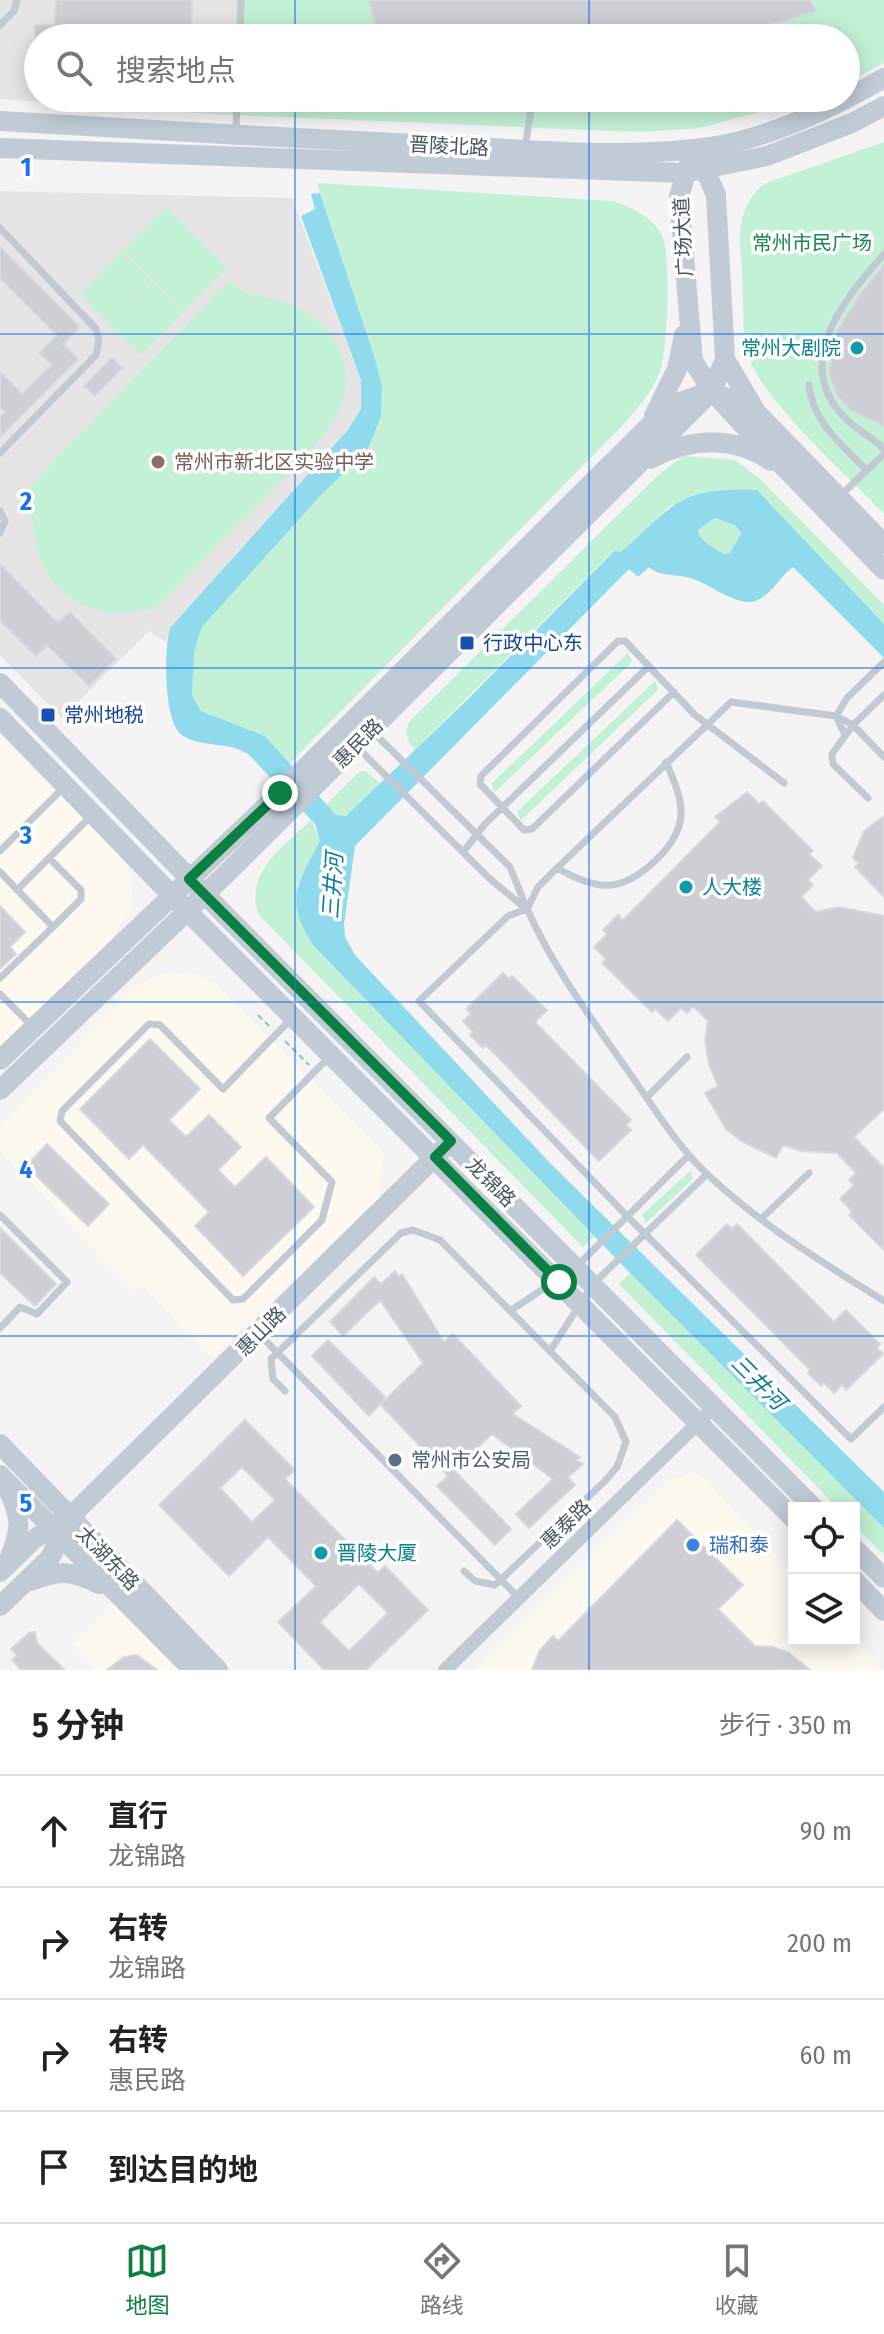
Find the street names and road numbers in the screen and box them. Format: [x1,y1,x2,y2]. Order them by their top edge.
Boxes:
street label: 晋陵北路 [408,132,490,160]
street label: 广场大道 [669,196,697,278]
street label: 惠民路 [328,713,388,773]
street label: 龙锦路 [461,1152,521,1212]
street label: 惠山路 [231,1301,291,1361]
street label: 惠泰路 [536,1495,596,1553]
street label: 太湖东路 [72,1521,144,1595]

